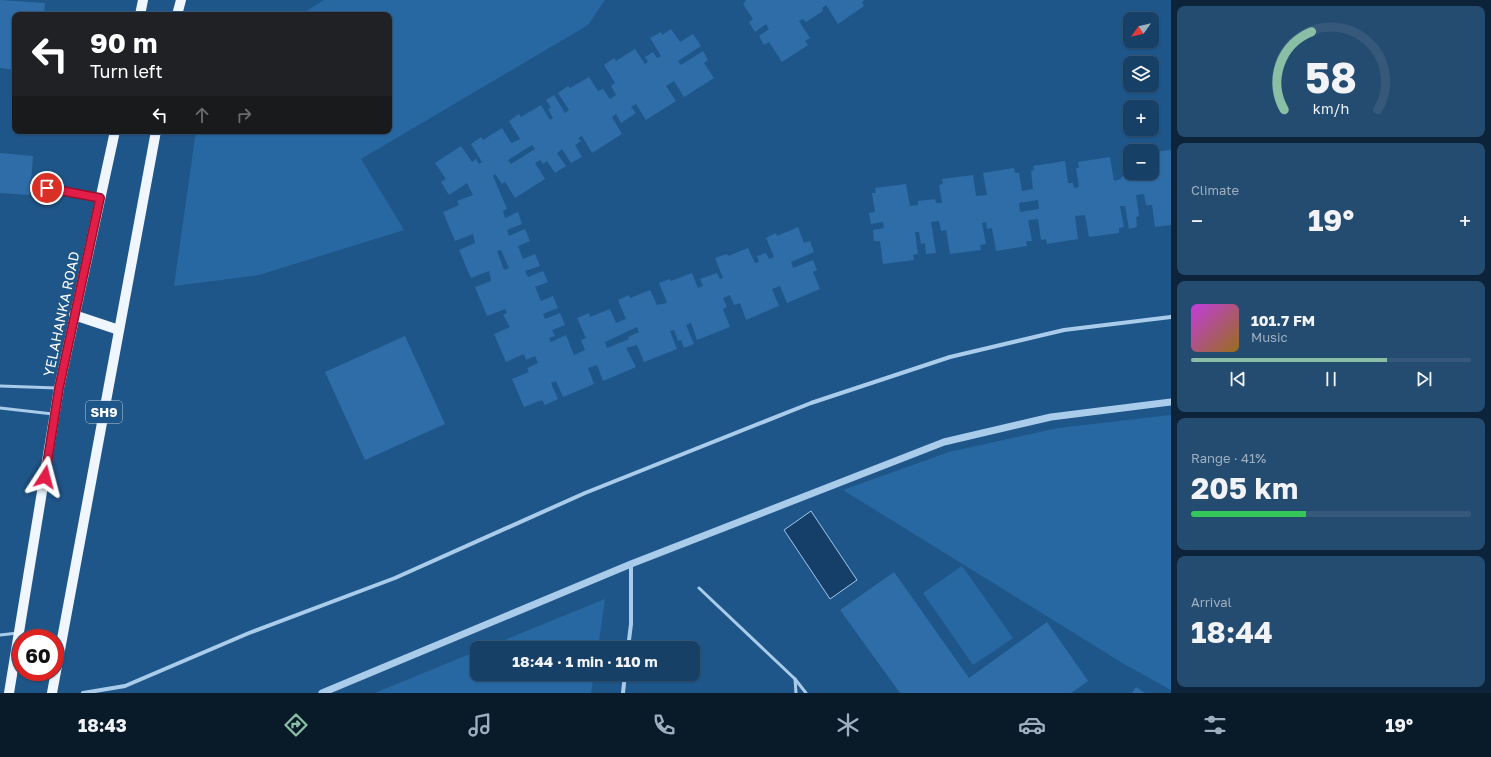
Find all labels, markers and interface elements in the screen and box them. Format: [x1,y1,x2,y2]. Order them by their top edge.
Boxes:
north arrow [1123,12,1159,48]
map controls [1123,12,1159,180]
text: 90 m [90,26,157,59]
icon: left [24,28,76,80]
text: 58 [1305,52,1357,102]
button: layers [1123,56,1159,92]
text: Turn left [90,60,163,82]
text: km/h [1313,99,1349,116]
button: + [1123,100,1159,136]
icon: left [149,104,171,126]
icon: ahead [191,104,213,126]
icon: right [233,104,255,126]
button: − [1123,144,1159,180]
pin [30,171,64,205]
icon: arrive [36,177,58,199]
text: Climate [1191,182,1239,198]
text: 19° [1308,202,1354,238]
text: − [1191,207,1203,234]
text: + [1459,207,1471,234]
street label: YELAHANKA ROAD [39,250,83,378]
text: 101.7 FM [1251,311,1315,329]
text: Music [1251,329,1288,345]
icon: previous [1227,368,1249,390]
icon: pause [1320,368,1342,390]
icon: next [1413,368,1435,390]
road number: SH9 [86,401,122,423]
text: Range · 41% [1191,450,1266,466]
position arrow [24,456,66,498]
text: 205 km [1191,470,1298,506]
text: Arrival [1191,594,1232,610]
text: 18:44 [1191,614,1273,650]
speed limit sign: 60 [12,629,64,681]
text: 18:44 · 1 min · 110 m [512,652,658,670]
icon: directions [282,711,310,739]
icon: music [466,711,494,739]
icon: phone [650,711,678,739]
icon: climate [834,711,862,739]
icon: car [1018,711,1046,739]
icon: filters [1201,711,1229,739]
text: 18:43 [78,714,127,736]
text: 19° [1385,714,1413,736]

